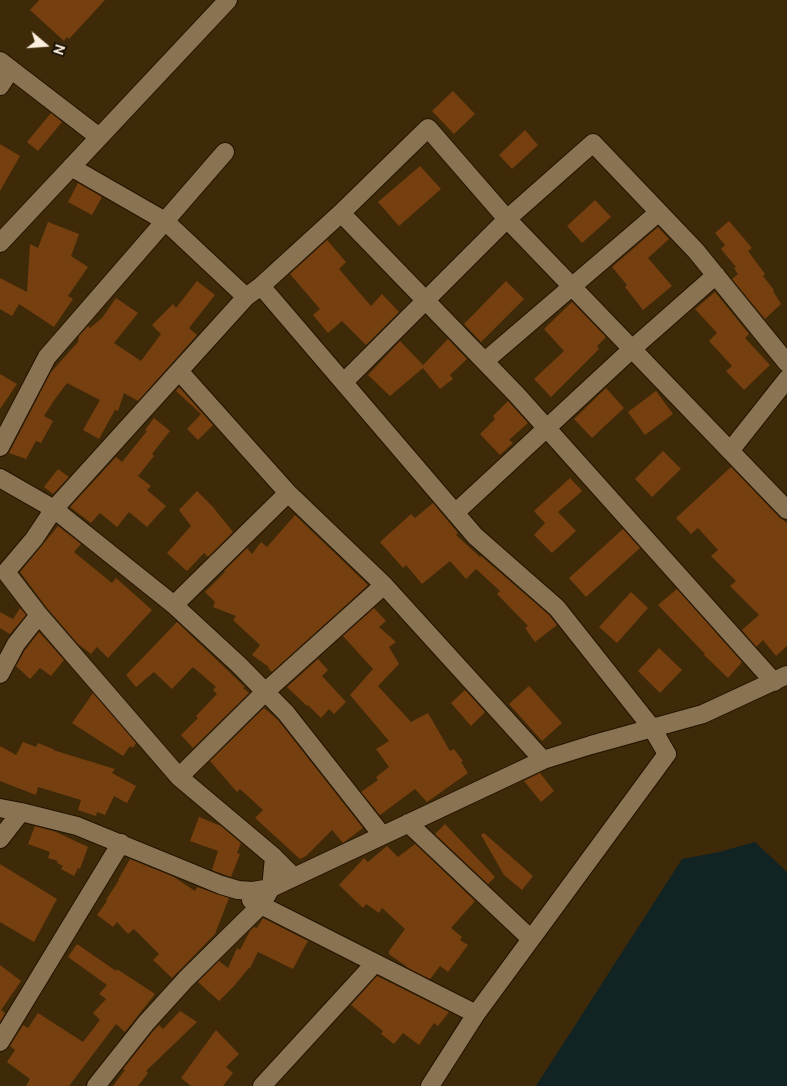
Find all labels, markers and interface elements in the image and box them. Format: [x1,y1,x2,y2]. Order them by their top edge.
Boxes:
north arrow [20,20,70,70]
text: N [50,42,68,57]

